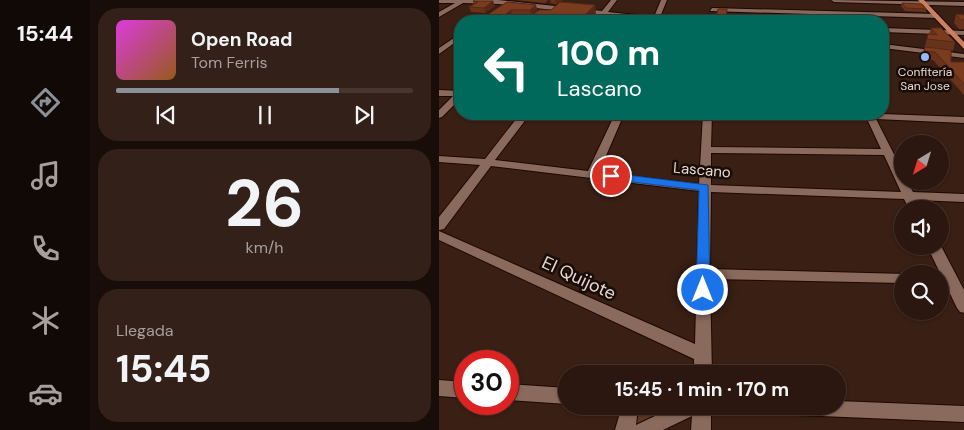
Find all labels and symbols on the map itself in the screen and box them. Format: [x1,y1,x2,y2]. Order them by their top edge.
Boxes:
marker: Confitería San Jose [919,51,931,63]
place label: Confitería San Jose [898,64,952,94]
north arrow [894,135,949,190]
pin [590,155,632,197]
street label: Lascano [672,158,732,182]
street label: El Quijote [538,250,620,306]
position arrow [676,263,728,315]
speed limit sign: 30 [454,350,519,415]

